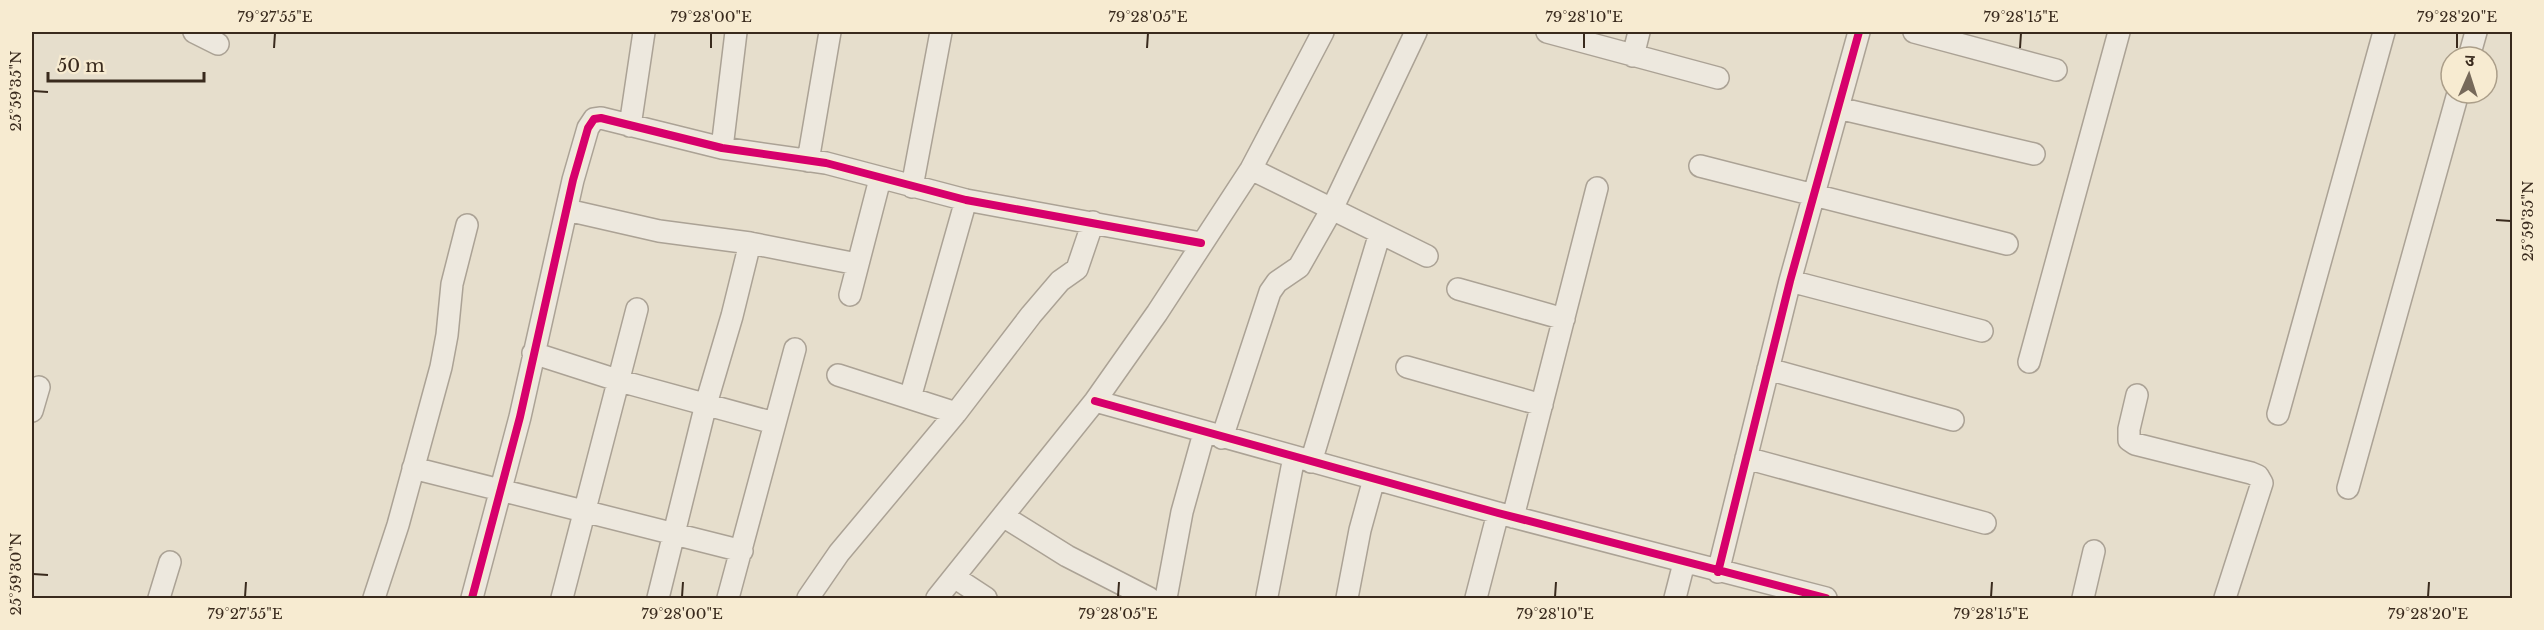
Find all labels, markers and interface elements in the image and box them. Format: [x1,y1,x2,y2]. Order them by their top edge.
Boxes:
text: 79°27'55"E [237,7,313,26]
text: 79°28'00"E [670,7,752,26]
text: 79°28'05"E [1108,7,1188,26]
text: 79°28'10"E [1545,7,1623,26]
text: 79°28'15"E [1983,7,2059,26]
text: 79°28'20"E [2417,7,2497,26]
scale bar [48,45,204,83]
north arrow [2439,45,2499,105]
text: उ [2465,50,2476,70]
text: 25°59'35"N [6,51,25,131]
text: 50 m [57,55,105,77]
text: 25°59'35"N [2518,181,2537,261]
text: 25°59'30"N [6,532,25,616]
text: 79°27'55"E [207,604,283,623]
text: 79°28'00"E [641,604,723,623]
text: 79°28'05"E [1078,604,1158,623]
text: 79°28'10"E [1516,604,1594,623]
text: 79°28'15"E [1953,604,2029,623]
text: 79°28'20"E [2388,604,2468,623]

